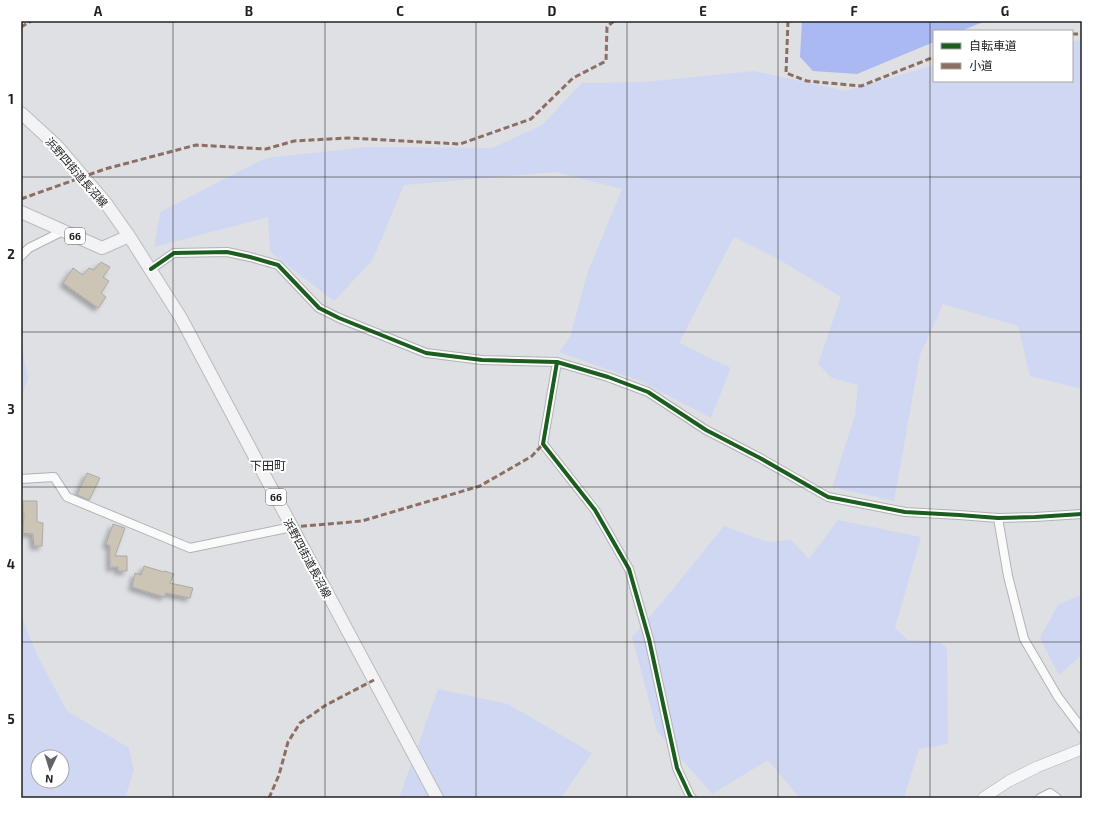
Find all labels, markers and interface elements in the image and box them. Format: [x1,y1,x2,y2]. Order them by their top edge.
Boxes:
text: A [94,3,103,19]
text: B [245,3,253,19]
text: C [396,3,404,19]
text: D [548,3,557,19]
text: E [699,3,707,19]
text: F [850,3,858,19]
text: G [1001,3,1009,19]
legend [933,30,1073,82]
text: 自転車道 [969,38,1017,52]
text: 小道 [969,58,993,72]
text: 1 [8,91,14,107]
street label: 浜野四街道長沼線 [43,135,111,209]
road number: 66 [65,228,85,244]
text: 2 [7,246,15,262]
text: 3 [7,401,15,417]
district label: 下田町 [250,458,286,472]
road number: 66 [266,489,286,505]
street label: 浜野四街道長沼線 [282,516,334,600]
text: 4 [7,556,15,572]
text: 5 [7,711,15,727]
north arrow [30,749,70,789]
text: N [45,773,54,786]

